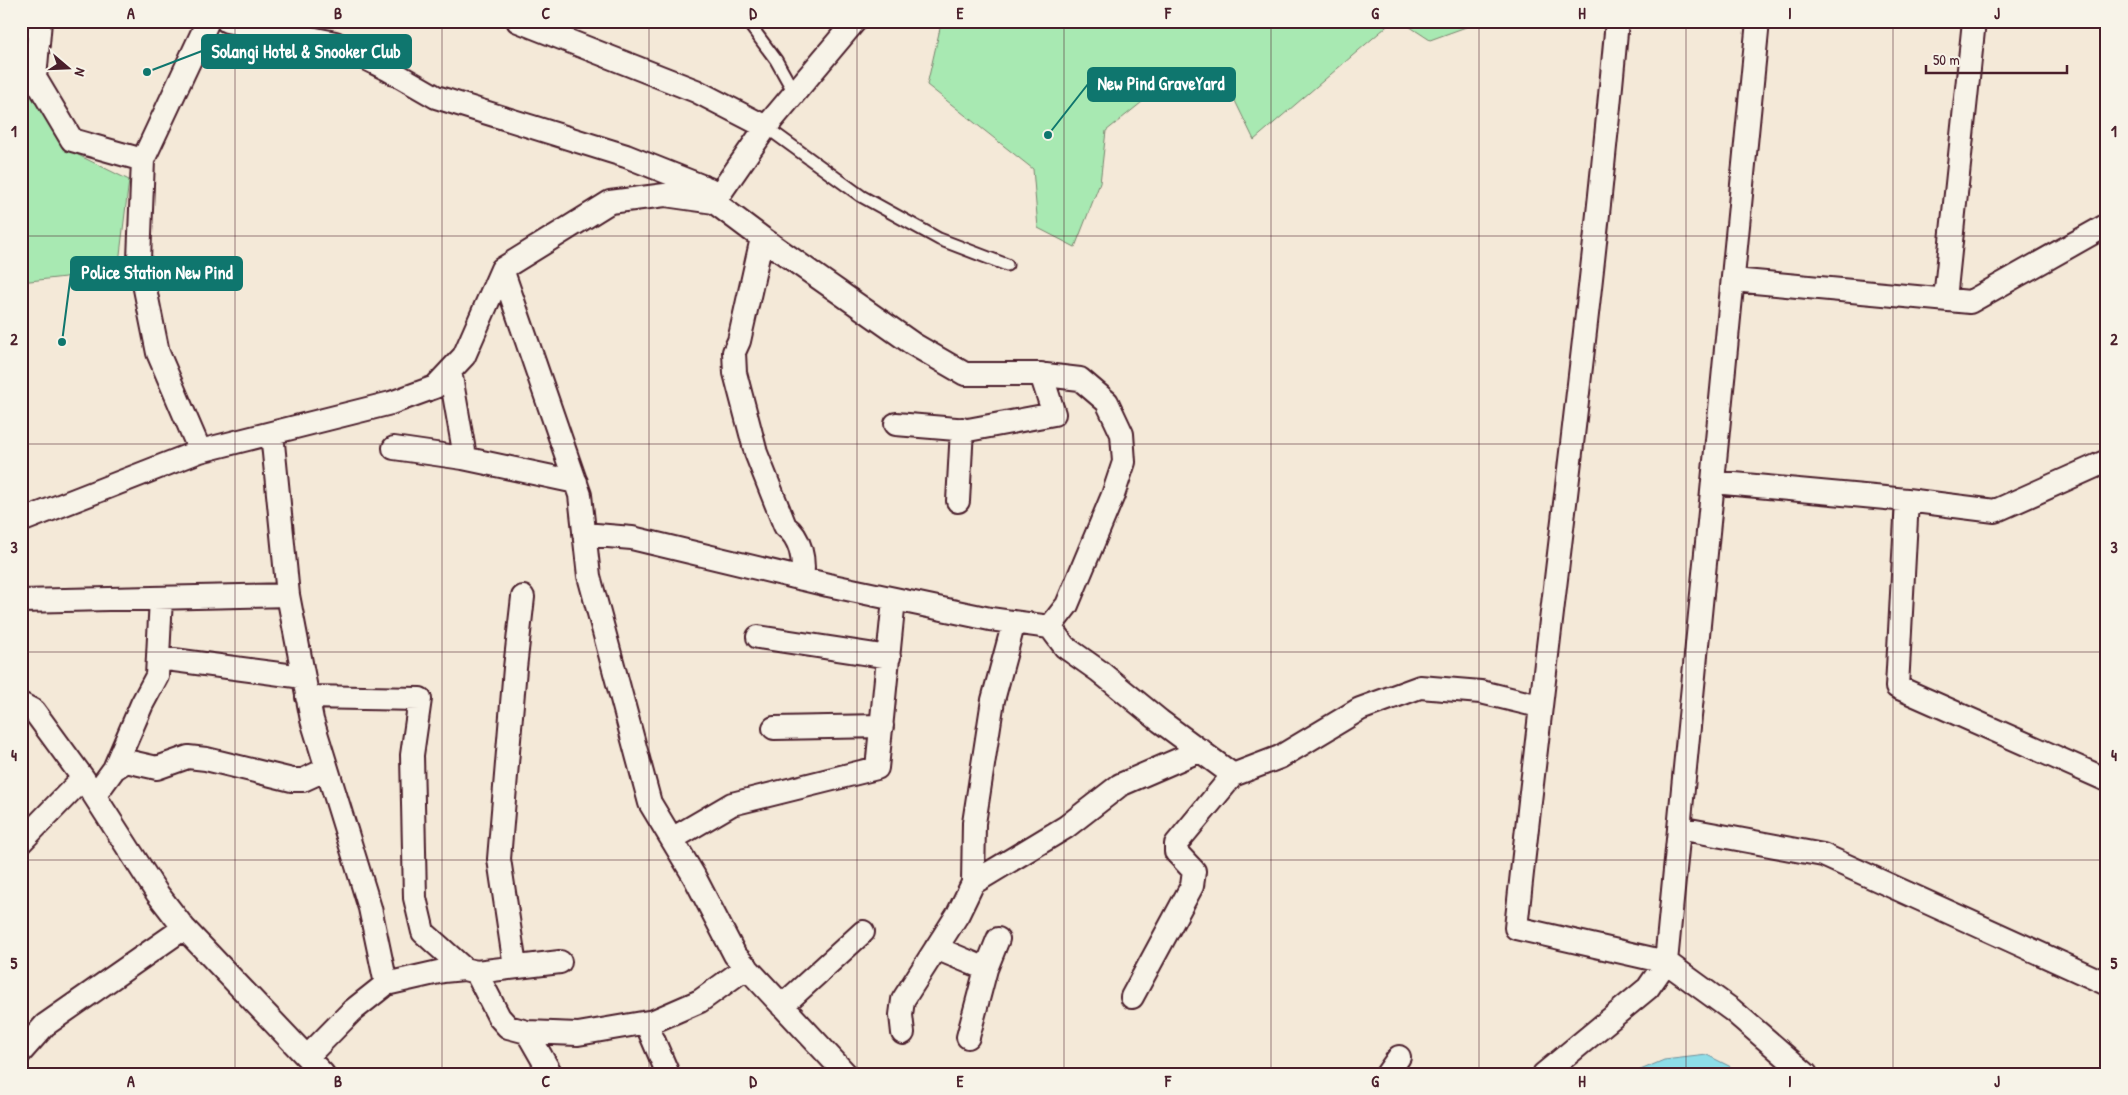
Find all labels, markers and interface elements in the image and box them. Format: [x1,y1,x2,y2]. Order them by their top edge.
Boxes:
text: A [127,2,135,24]
text: B [334,2,342,24]
text: C [542,2,551,24]
text: D [749,2,757,24]
text: E [956,2,964,24]
text: F [1164,2,1172,24]
text: G [1371,2,1379,24]
text: H [1578,2,1586,24]
text: I [1788,2,1792,24]
text: J [1994,2,2000,24]
callout: Solangi Hotel & Snooker Club [202,35,411,68]
text: Solangi Hotel & Snooker Club [211,39,401,65]
north arrow [42,42,92,92]
scale bar [1926,42,2067,74]
text: 50 m [1933,49,1960,70]
text: N [70,66,91,80]
callout: New Pind GraveYard [1088,68,1235,101]
text: New Pind GraveYard [1097,71,1225,96]
text: 1 [11,120,17,142]
text: 1 [2111,120,2117,142]
callout: Police Station New Pind [71,257,242,290]
text: Police Station New Pind [81,260,233,285]
text: 2 [10,328,18,350]
text: 2 [2110,328,2118,350]
text: 3 [10,536,18,558]
text: 3 [2110,536,2118,558]
text: 4 [11,744,17,766]
text: 4 [2111,744,2117,766]
text: 5 [11,952,18,974]
text: 5 [2111,952,2118,974]
text: A [127,1070,135,1092]
text: B [334,1070,342,1092]
text: C [542,1070,551,1092]
text: D [749,1070,757,1092]
text: E [956,1070,964,1092]
text: F [1164,1070,1172,1092]
text: G [1371,1070,1379,1092]
text: H [1578,1070,1586,1092]
text: I [1788,1070,1792,1092]
text: J [1994,1070,2000,1092]

